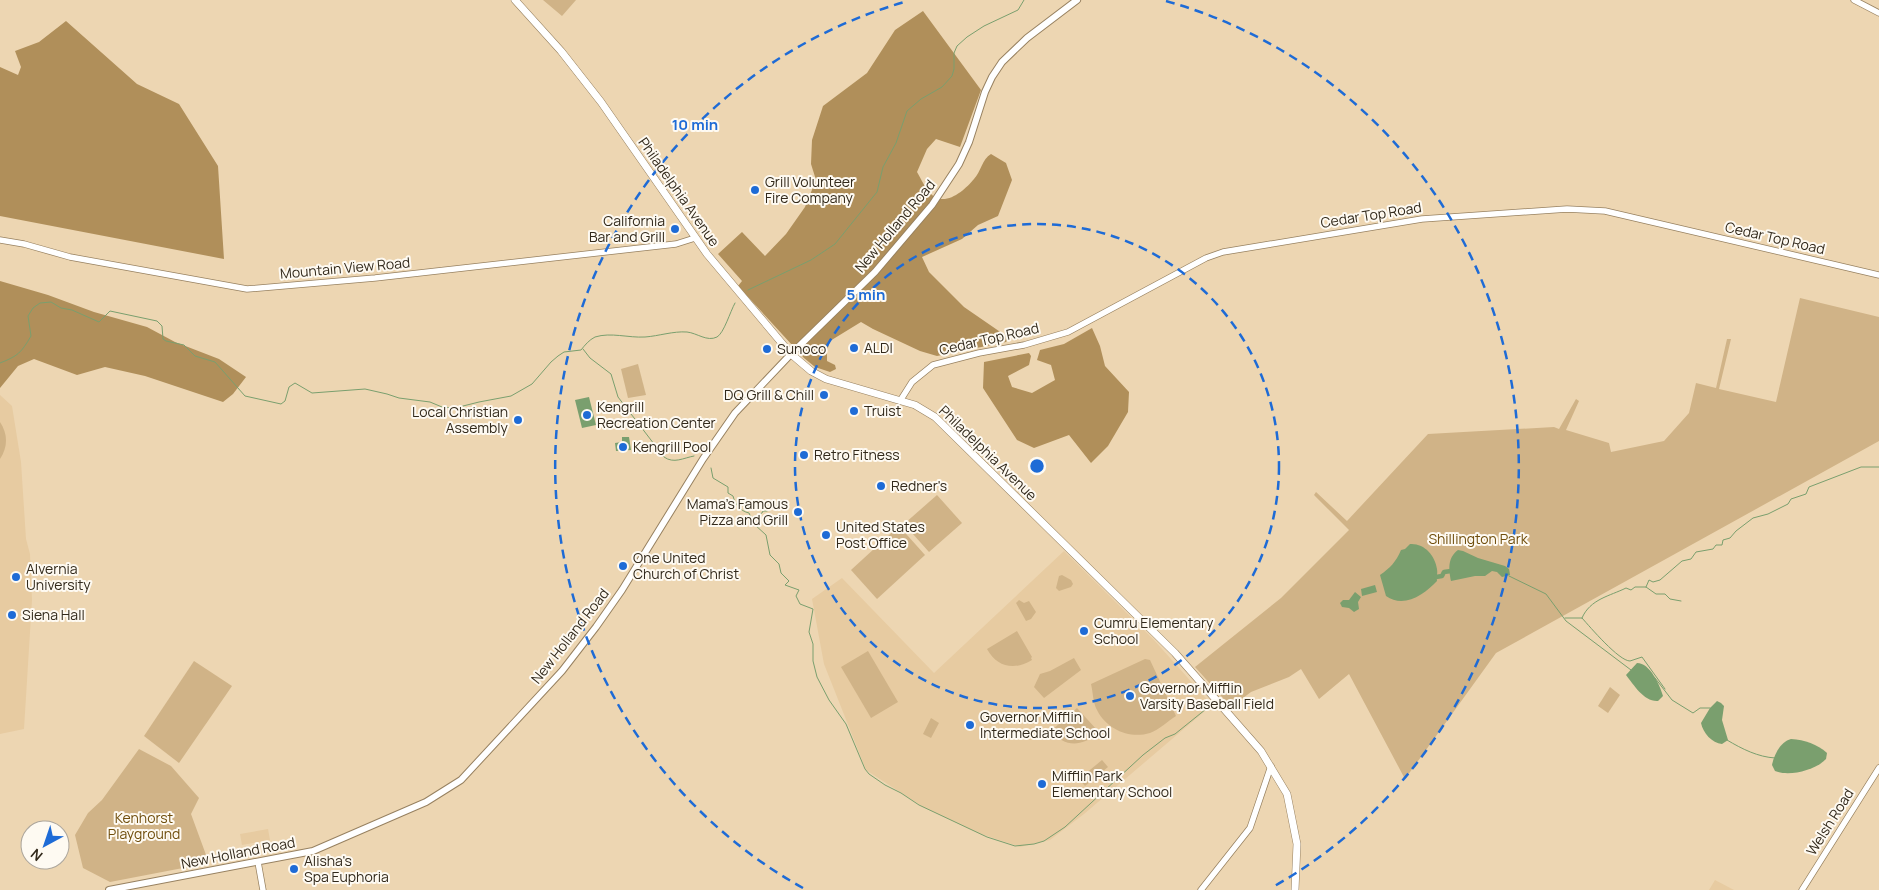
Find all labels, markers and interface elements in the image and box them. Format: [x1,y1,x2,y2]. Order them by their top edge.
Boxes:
text: 10 min [672,114,718,135]
street label: Philadelphia Avenue [635,133,724,250]
place label: Grill Volunteer Fire Company [765,172,855,207]
street label: New Holland Road [850,175,939,276]
marker: Grill Volunteer Fire Company [749,184,761,196]
street label: Cedar Top Road [1319,197,1423,232]
place label: California Bar and Grill [589,211,665,246]
street label: Cedar Top Road [1723,217,1827,258]
marker: California Bar and Grill [669,223,681,235]
street label: Mountain View Road [279,252,411,283]
text: 5 min [847,284,885,305]
street label: Cedar Top Road [937,318,1041,359]
place label: ALDI [864,338,893,357]
place label: Sunoco [777,339,826,358]
marker: ALDI [848,342,860,354]
marker: Sunoco [761,343,773,355]
place label: DQ Grill & Chill [724,385,814,404]
marker: DQ Grill & Chill [818,389,830,401]
place label: Kengrill Recreation Center [597,397,716,432]
place label: Truist [864,401,902,420]
street label: Philadelphia Avenue [935,401,1041,504]
place label: Local Christian Assembly [412,402,509,437]
marker: Truist [848,405,860,417]
marker: Kengrill Recreation Center [581,409,593,421]
marker: Local Christian Assembly [512,414,524,426]
place label: Kengrill Pool [633,437,711,456]
marker: Kengrill Pool [617,441,629,453]
place label: Retro Fitness [814,445,900,464]
marker: Retro Fitness [798,449,810,461]
centre of rings [1028,457,1046,475]
place label: Redner's [891,476,947,495]
marker: Redner's [875,480,887,492]
place label: Mama's Famous Pizza and Grill [687,494,788,529]
marker: Mama's Famous Pizza and Grill [792,506,804,518]
place label: United States Post Office [836,517,925,552]
marker: United States Post Office [820,529,832,541]
park label: Shillington Park [1428,529,1529,548]
place label: One United Church of Christ [633,548,739,583]
place label: Alvernia University [26,559,91,594]
marker: One United Church of Christ [617,560,629,572]
marker: Alvernia University [10,571,22,583]
street label: New Holland Road [526,584,613,687]
place label: Siena Hall [22,605,85,624]
marker: Siena Hall [6,609,18,621]
place label: Cumru Elementary School [1094,613,1214,648]
marker: Cumru Elementary School [1078,625,1090,637]
place label: Governor Mifflin Varsity Baseball Field [1140,678,1274,713]
marker: Governor Mifflin Varsity Baseball Field [1124,690,1136,702]
place label: Governor Mifflin Intermediate School [980,707,1110,742]
marker: Governor Mifflin Intermediate School [964,719,976,731]
place label: Mifflin Park Elementary School [1052,766,1172,801]
marker: Mifflin Park Elementary School [1036,778,1048,790]
street label: Welsh Road [1802,785,1858,859]
park label: Kenhorst Playground [108,808,180,843]
north arrow [20,820,70,870]
street label: New Holland Road [179,832,297,873]
text: N [26,845,46,866]
place label: Alisha's Spa Euphoria [304,851,389,886]
marker: Alisha's Spa Euphoria [288,863,300,875]

